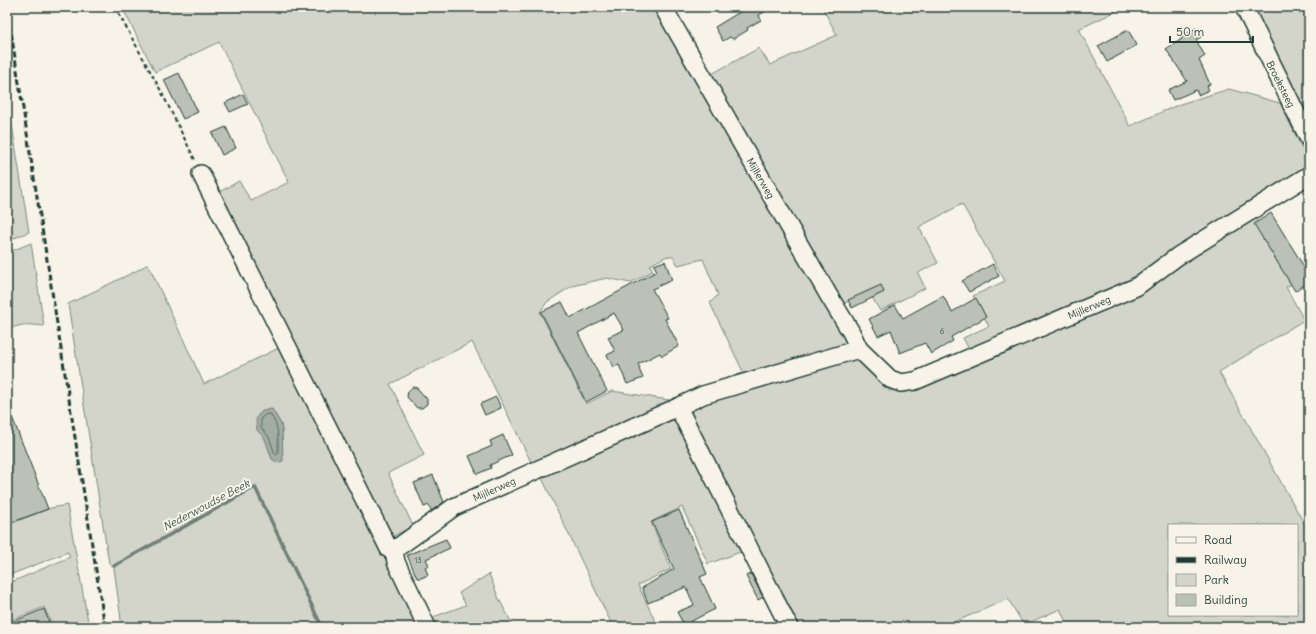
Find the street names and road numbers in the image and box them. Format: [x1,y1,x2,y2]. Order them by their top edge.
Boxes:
street label: Broeksteeg [1263,59,1298,110]
street label: Mijllerweg [744,155,778,201]
street label: Mijllerweg [1066,293,1113,322]
street label: Mijllerweg [471,474,518,505]

